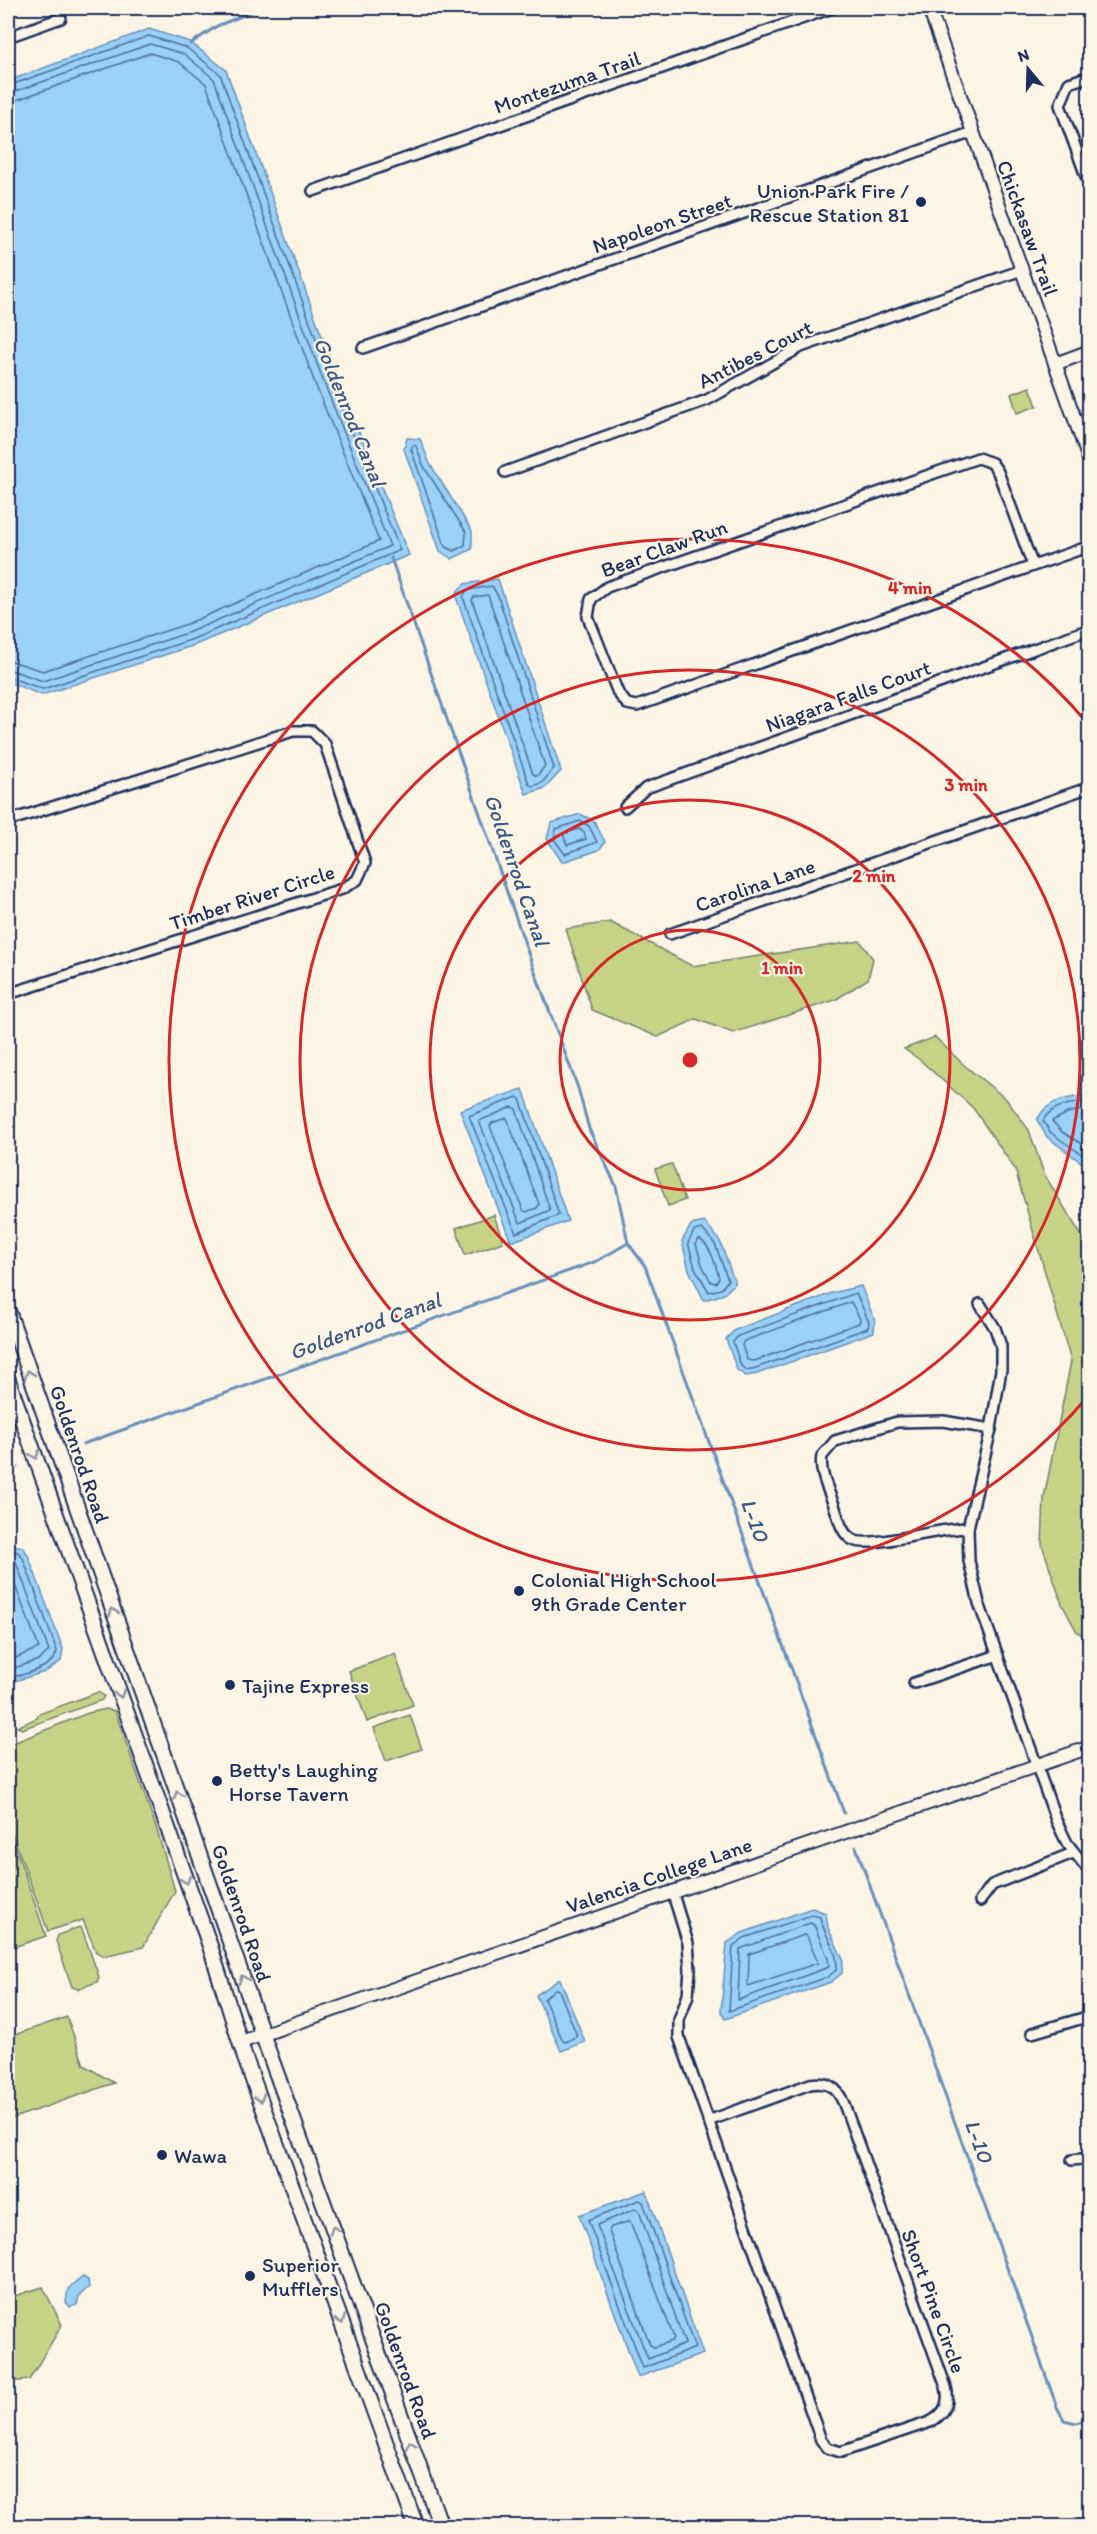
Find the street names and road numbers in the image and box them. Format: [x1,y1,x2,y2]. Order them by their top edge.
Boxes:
street label: Montezuma Trail [491,45,643,119]
street label: Chickasaw Trail [992,157,1064,299]
street label: Napoleon Street [589,187,735,259]
street label: Antibes Court [694,314,817,394]
street label: Bear Claw Run [597,514,731,582]
street label: Niagara Falls Court [762,654,934,738]
street label: Carolina Lane [692,853,818,917]
street label: Timber River Circle [166,858,338,936]
street label: Goldenrod Road [45,1382,115,1527]
street label: Valencia College Lane [563,1831,755,1919]
street label: Goldenrod Road [207,1841,277,1986]
street label: Short Pine Circle [896,2226,972,2376]
street label: Goldenrod Road [370,2298,443,2443]

